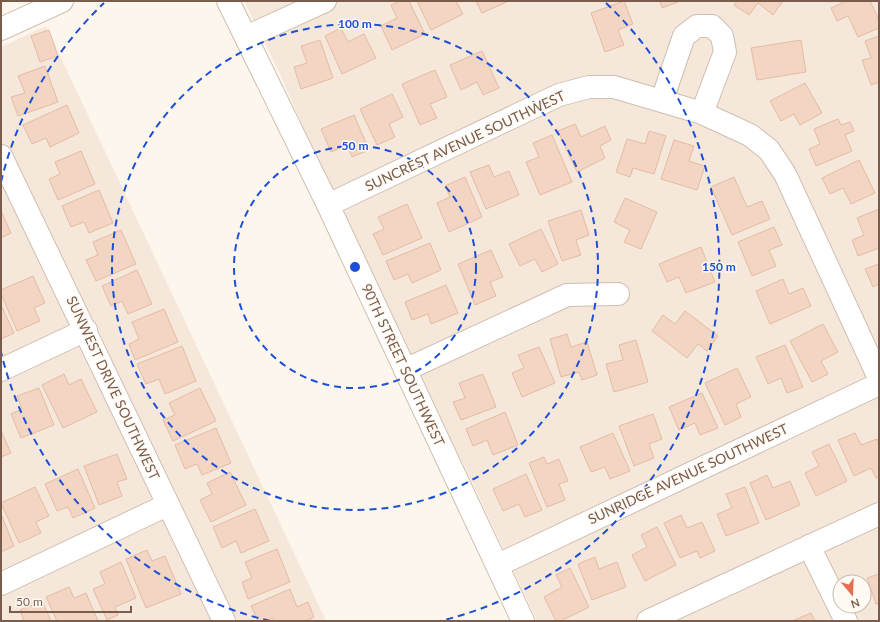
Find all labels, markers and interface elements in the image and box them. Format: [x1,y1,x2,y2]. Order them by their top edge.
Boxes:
text: 100 m [338,16,372,31]
street label: SUNCREST AVENUE SOUTHWEST [362,86,568,194]
text: 50 m [342,138,368,153]
text: 150 m [702,259,736,274]
centre of rings [348,260,362,274]
street label: 90TH STREET SOUTHWEST [358,281,449,449]
street label: SUNWEST DRIVE SOUTHWEST [63,293,164,483]
street label: SUNRIDGE AVENUE SOUTHWEST [585,419,791,527]
north arrow [832,574,872,614]
scale bar [10,588,131,614]
text: 50 m [16,594,43,609]
text: N [849,596,862,611]

